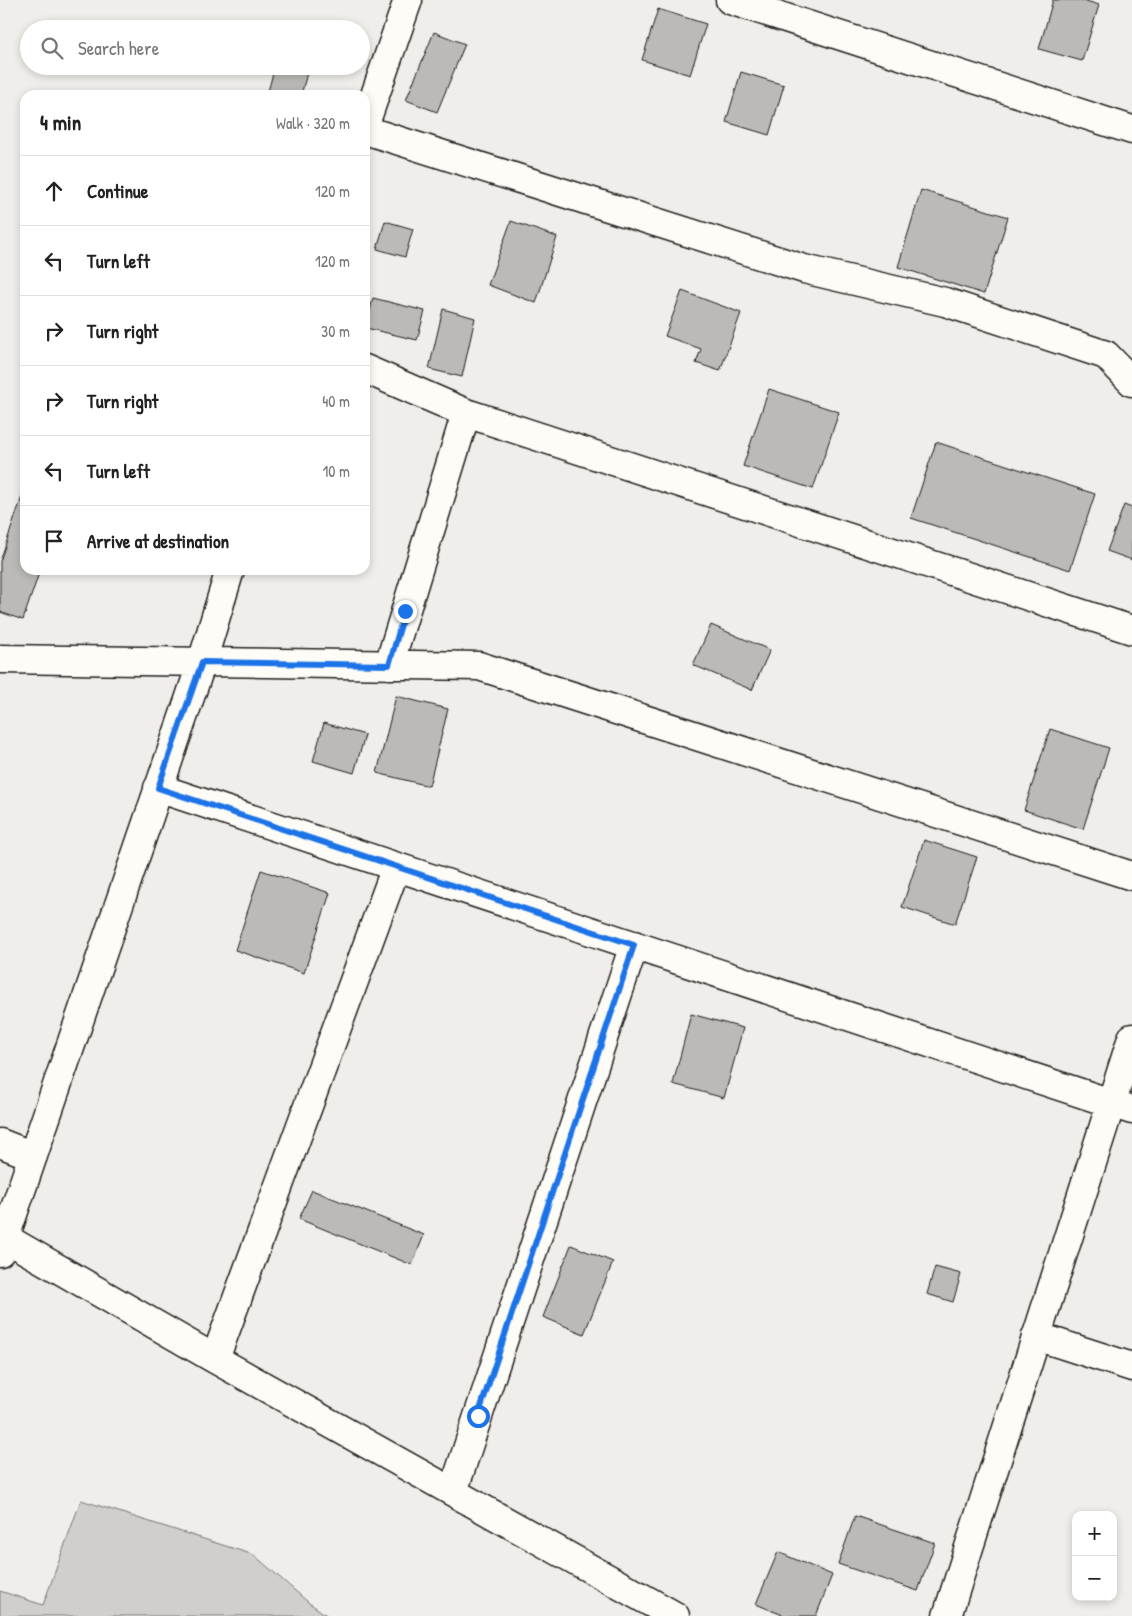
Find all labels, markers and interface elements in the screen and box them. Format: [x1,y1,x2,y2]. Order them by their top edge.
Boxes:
search box [20,20,370,75]
icon: search [38,34,66,62]
text: Search here [78,35,159,61]
text: 4 min [40,108,81,137]
text: Walk · 320 m [276,112,350,134]
icon: ahead [40,177,68,205]
text: Continue [87,178,148,204]
text: 120 m [315,180,350,202]
icon: left [40,247,68,275]
text: Turn left [87,248,150,274]
text: 120 m [315,250,350,272]
icon: right [40,317,68,345]
text: Turn right [87,318,158,344]
text: 30 m [321,320,350,342]
icon: right [40,387,68,415]
text: Turn right [87,388,158,414]
text: 40 m [322,390,350,412]
icon: left [40,457,68,485]
text: Turn left [87,458,150,484]
text: 10 m [322,460,350,482]
icon: arrive [40,527,68,555]
text: Arrive at destination [87,528,229,554]
route end [394,600,417,623]
route start [467,1405,490,1428]
map controls [1072,1511,1117,1601]
button: + [1072,1511,1117,1556]
button: − [1072,1556,1117,1601]

